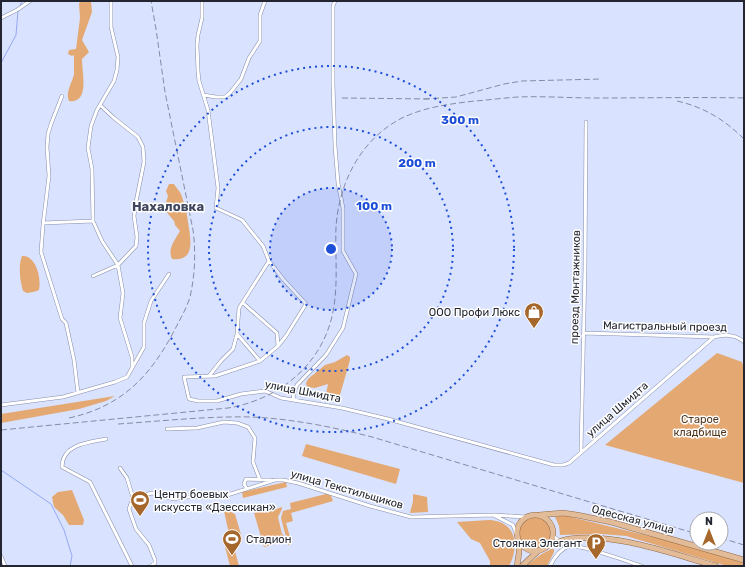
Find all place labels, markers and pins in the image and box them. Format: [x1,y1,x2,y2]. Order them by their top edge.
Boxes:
centre of rings [324,242,338,256]
shop icon: ООО Профи Люкс [523,301,545,329]
place label: ООО Профи Люкс [429,306,520,319]
place label: Центр боевых искусств «Дзессикан» [154,488,276,514]
sports icon: Центр боевых искусств «Дзессикан» [129,489,151,517]
sports icon: Стадион [221,528,243,556]
parking icon: Стоянка Элегант [585,532,607,560]
place label: Стадион [246,533,291,546]
place label: Стоянка Элегант [493,537,582,550]

